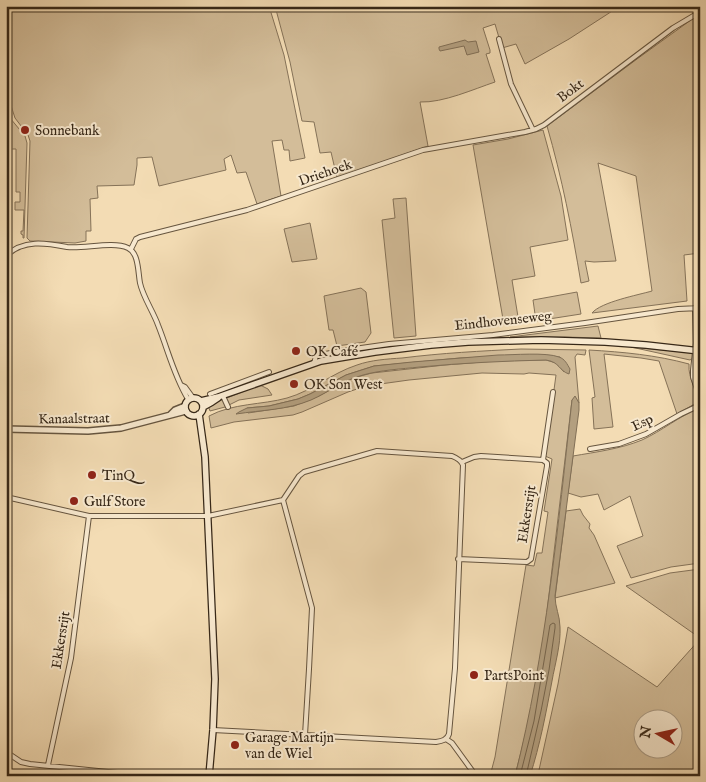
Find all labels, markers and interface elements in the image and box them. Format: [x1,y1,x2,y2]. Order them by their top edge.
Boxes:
street label: Bokt [554,75,588,107]
place label: Sonnebank [35,122,100,140]
marker: Sonnebank [19,124,31,136]
street label: Driehoek [296,155,355,190]
street label: Eindhovenseweg [454,307,553,335]
place label: OK Café [306,343,359,361]
marker: OK Café [290,345,302,357]
place label: OK Son West [304,376,383,394]
marker: OK Son West [288,378,300,390]
street label: Kanaalstraat [38,409,110,429]
street label: Esp [629,410,657,436]
place label: TinQ [102,467,145,485]
marker: TinQ [86,469,98,481]
street label: Ekkersrijt [514,484,540,544]
place label: Gulf Store [84,493,146,511]
marker: Gulf Store [68,495,80,507]
street label: Ekkersrijt [48,610,74,670]
place label: PartsPoint [484,667,544,685]
marker: PartsPoint [468,669,480,681]
north arrow [634,710,684,760]
text: N [636,725,656,741]
place label: Garage Martijn van de Wiel [245,729,335,763]
marker: Garage Martijn van de Wiel [229,739,241,751]

